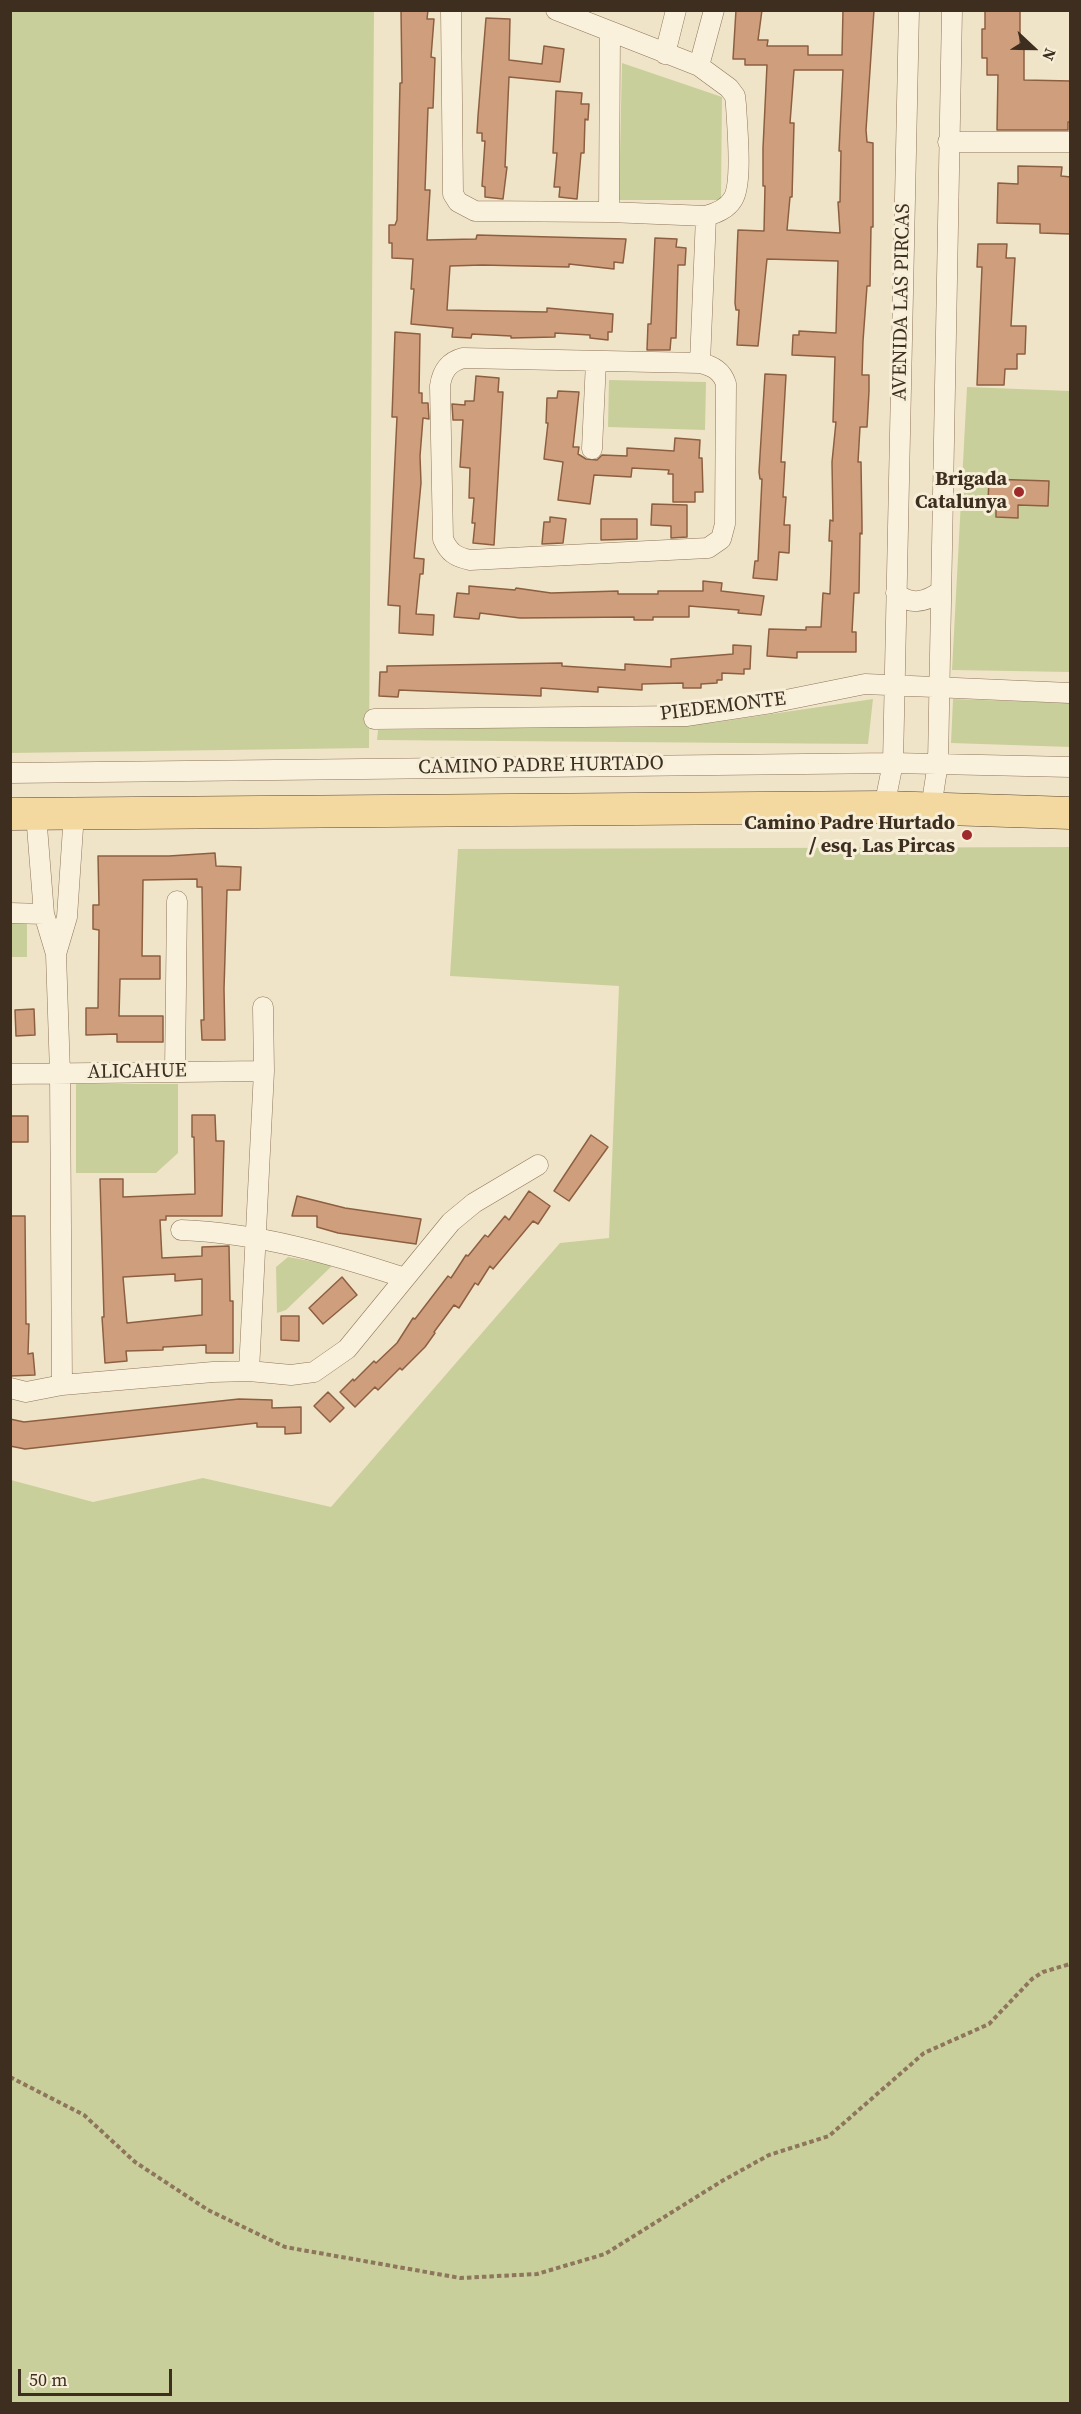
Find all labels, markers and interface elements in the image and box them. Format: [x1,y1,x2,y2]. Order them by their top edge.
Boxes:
north arrow [1003,18,1063,78]
text: N [1037,45,1062,64]
street label: AVENIDA LAS PIRCAS [888,203,916,401]
place label: Brigada Catalunya [915,468,1007,515]
marker: Brigada Catalunya [1012,485,1026,499]
street label: PIEDEMONTE [659,687,787,727]
street label: CAMINO PADRE HURTADO [418,752,664,780]
place label: Camino Padre Hurtado / esq. Las Pircas [744,812,955,859]
marker: Camino Padre Hurtado / esq. Las Pircas [960,828,974,842]
street label: ALICAHUE [87,1059,187,1085]
scale bar [21,2357,176,2395]
text: 50 m [29,2367,67,2392]

